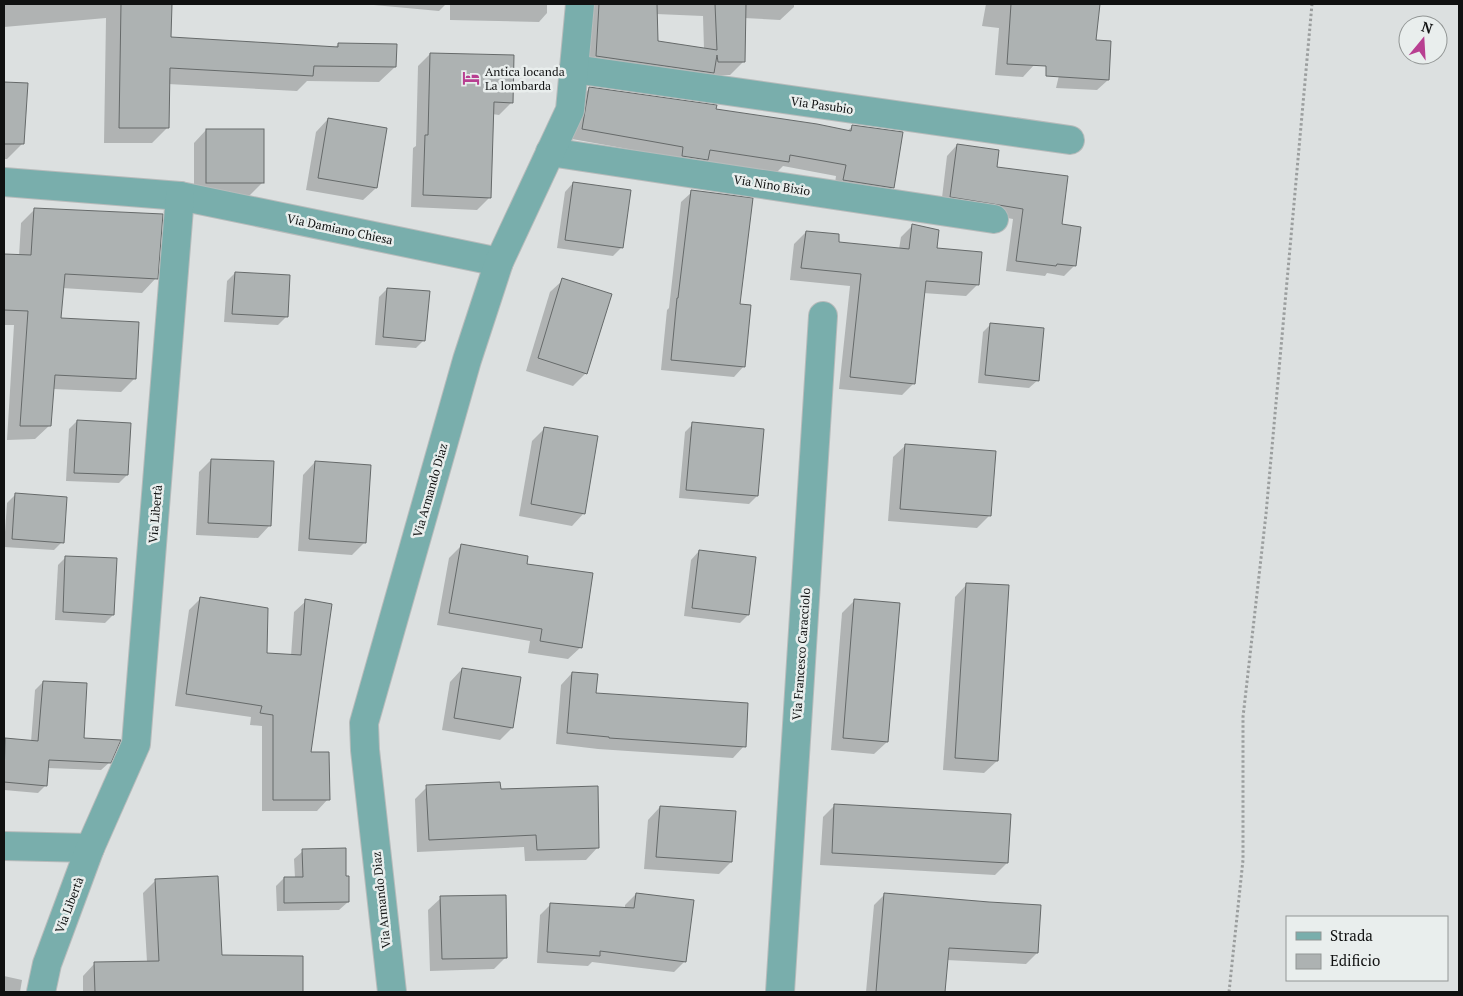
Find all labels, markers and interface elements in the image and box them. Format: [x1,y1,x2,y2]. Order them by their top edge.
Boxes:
north arrow [1398,15,1448,65]
text: N [1419,16,1436,38]
place label: Antica locanda La lombarda [485,64,565,93]
hotel icon: Antica locanda La lombarda [461,68,481,88]
street label: Via Pasubio [790,93,855,117]
street label: Via Nino Bixio [733,172,812,199]
street label: Via Damiano Chiesa [286,210,394,248]
street label: Via Armando Diaz [409,441,451,539]
street label: Via Libertà [145,484,165,544]
street label: Via Francesco Caracciolo [789,587,813,721]
street label: Via Armando Diaz [368,851,394,949]
street label: Via Libertà [51,875,87,935]
legend [1286,916,1448,981]
text: Strada [1330,925,1373,945]
text: Edificio [1330,950,1380,970]

